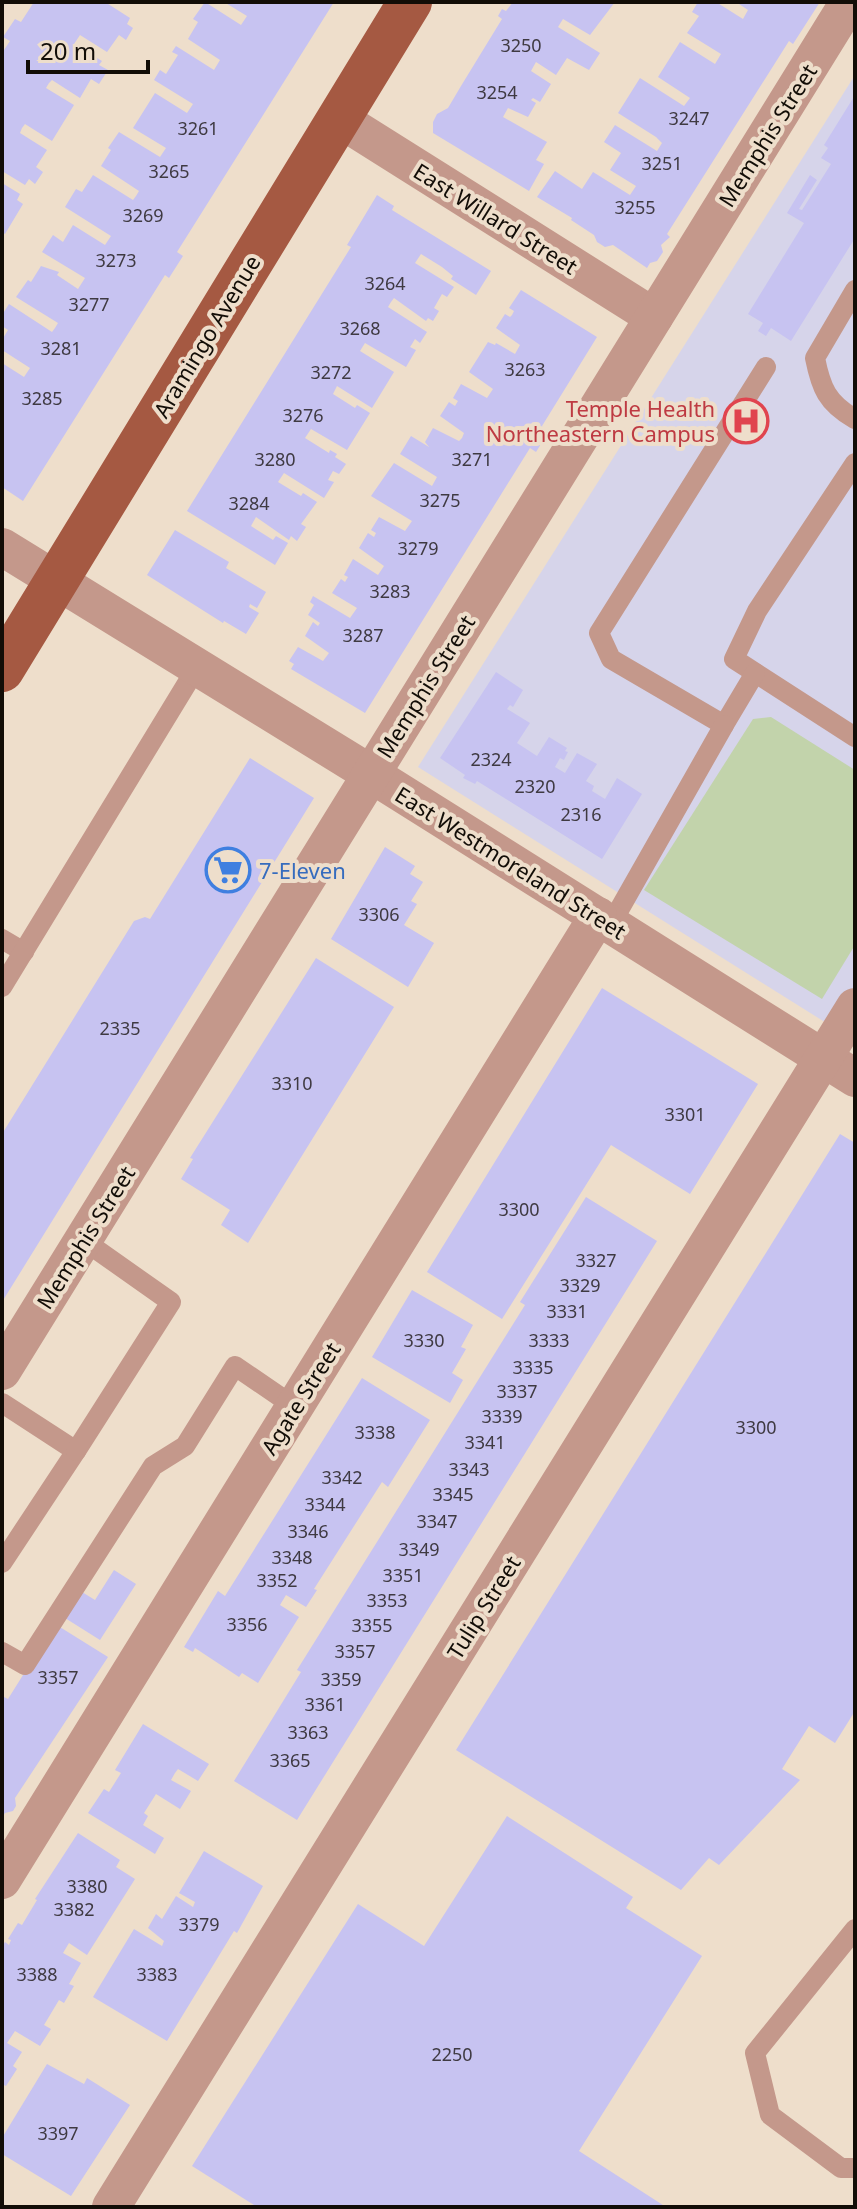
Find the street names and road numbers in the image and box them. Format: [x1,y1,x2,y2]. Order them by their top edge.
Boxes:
street label: Memphis Street [711,58,823,212]
street label: East Willard Street [408,155,584,281]
street label: Aramingo Avenue [146,249,266,423]
street label: Memphis Street [369,609,481,763]
street label: East Westmoreland Street [390,779,632,945]
street label: Memphis Street [29,1160,141,1314]
street label: Agate Street [254,1336,347,1460]
street label: Tulip Street [439,1550,527,1664]

